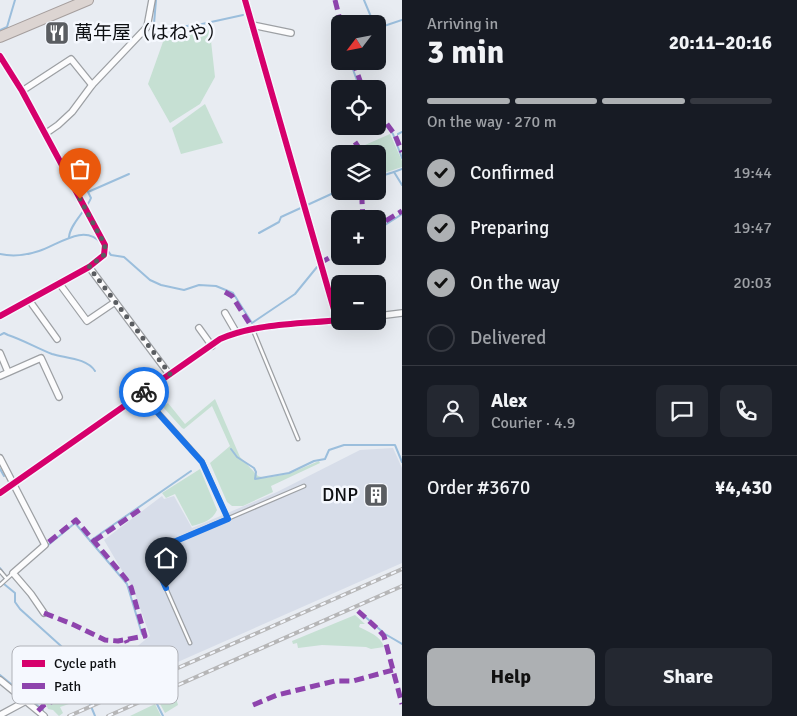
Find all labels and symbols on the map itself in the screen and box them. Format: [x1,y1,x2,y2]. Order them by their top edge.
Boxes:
north arrow [331,15,386,70]
restaurant icon: 萬年屋（はねや） [44,20,70,46]
place label: 萬年屋（はねや） [74,21,226,45]
pin [59,148,101,199]
courier [119,367,169,417]
building icon: DNP [363,482,389,508]
place label: DNP [322,483,358,507]
pin [145,537,187,588]
legend [12,646,178,704]
text: Cycle path [54,655,116,672]
text: Path [54,678,81,695]

